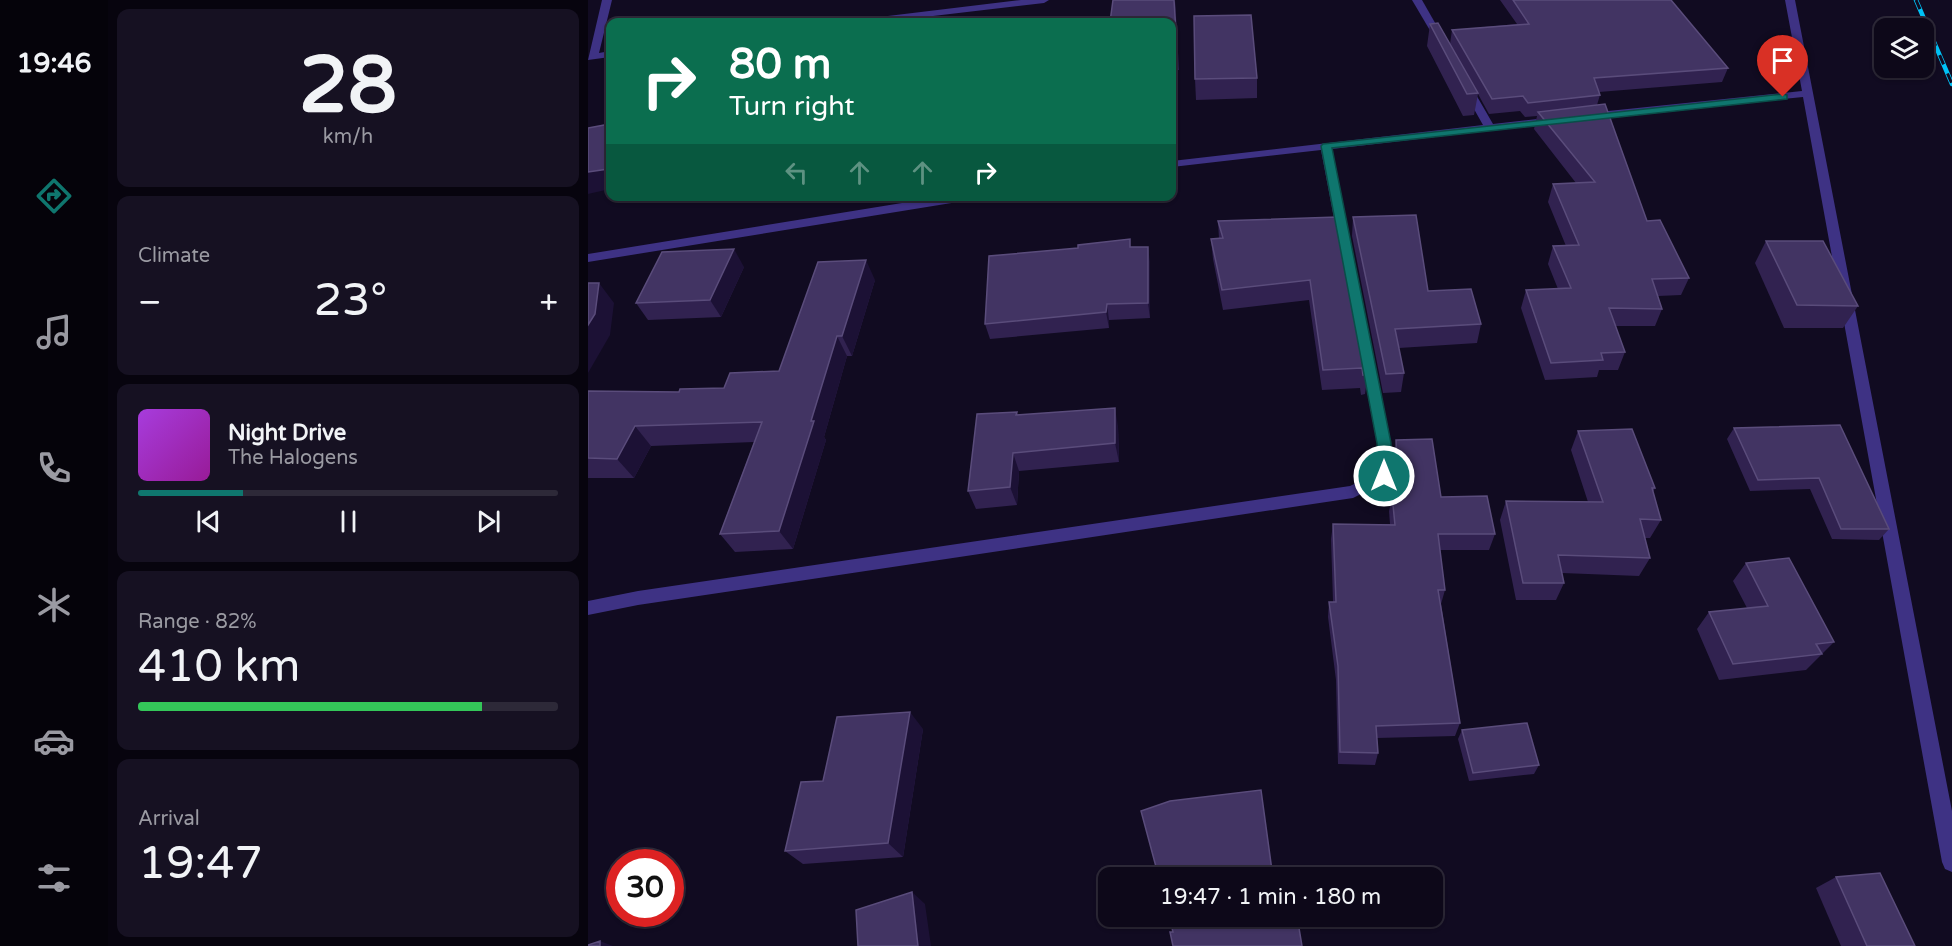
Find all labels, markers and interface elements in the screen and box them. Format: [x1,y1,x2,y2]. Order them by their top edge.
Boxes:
map controls [1874,18,1934,78]
button: layers [1874,18,1934,78]
pin [1757,35,1808,97]
text: 28 [299,39,397,133]
text: 80 m [729,39,831,90]
icon: right [630,42,708,120]
icon: arrive [1766,44,1799,77]
text: 19:46 [17,47,91,80]
text: Turn right [729,90,855,123]
text: km/h [323,125,373,149]
icon: left [780,156,813,189]
icon: ahead [843,156,876,189]
icon: ahead [906,156,939,189]
icon: right [969,156,1002,189]
icon: directions [33,175,75,217]
text: Climate [138,244,210,268]
text: 23° [314,274,387,328]
text: − [138,283,162,322]
text: + [539,283,558,322]
icon: music [33,311,75,353]
text: Night Drive [228,420,346,446]
position arrow [1352,444,1416,508]
text: The Halogens [228,446,358,470]
icon: phone [33,447,75,489]
icon: previous [192,505,225,538]
icon: pause [332,505,365,538]
icon: next [472,505,505,538]
icon: climate [33,584,75,626]
text: Range · 82% [138,610,257,634]
text: 410 km [138,640,300,694]
icon: car [33,720,75,762]
text: Arrival [138,807,200,831]
text: 19:47 [138,837,263,891]
speed limit sign: 30 [606,849,684,927]
icon: filters [33,857,75,899]
text: 19:47 · 1 min · 180 m [1160,884,1381,910]

